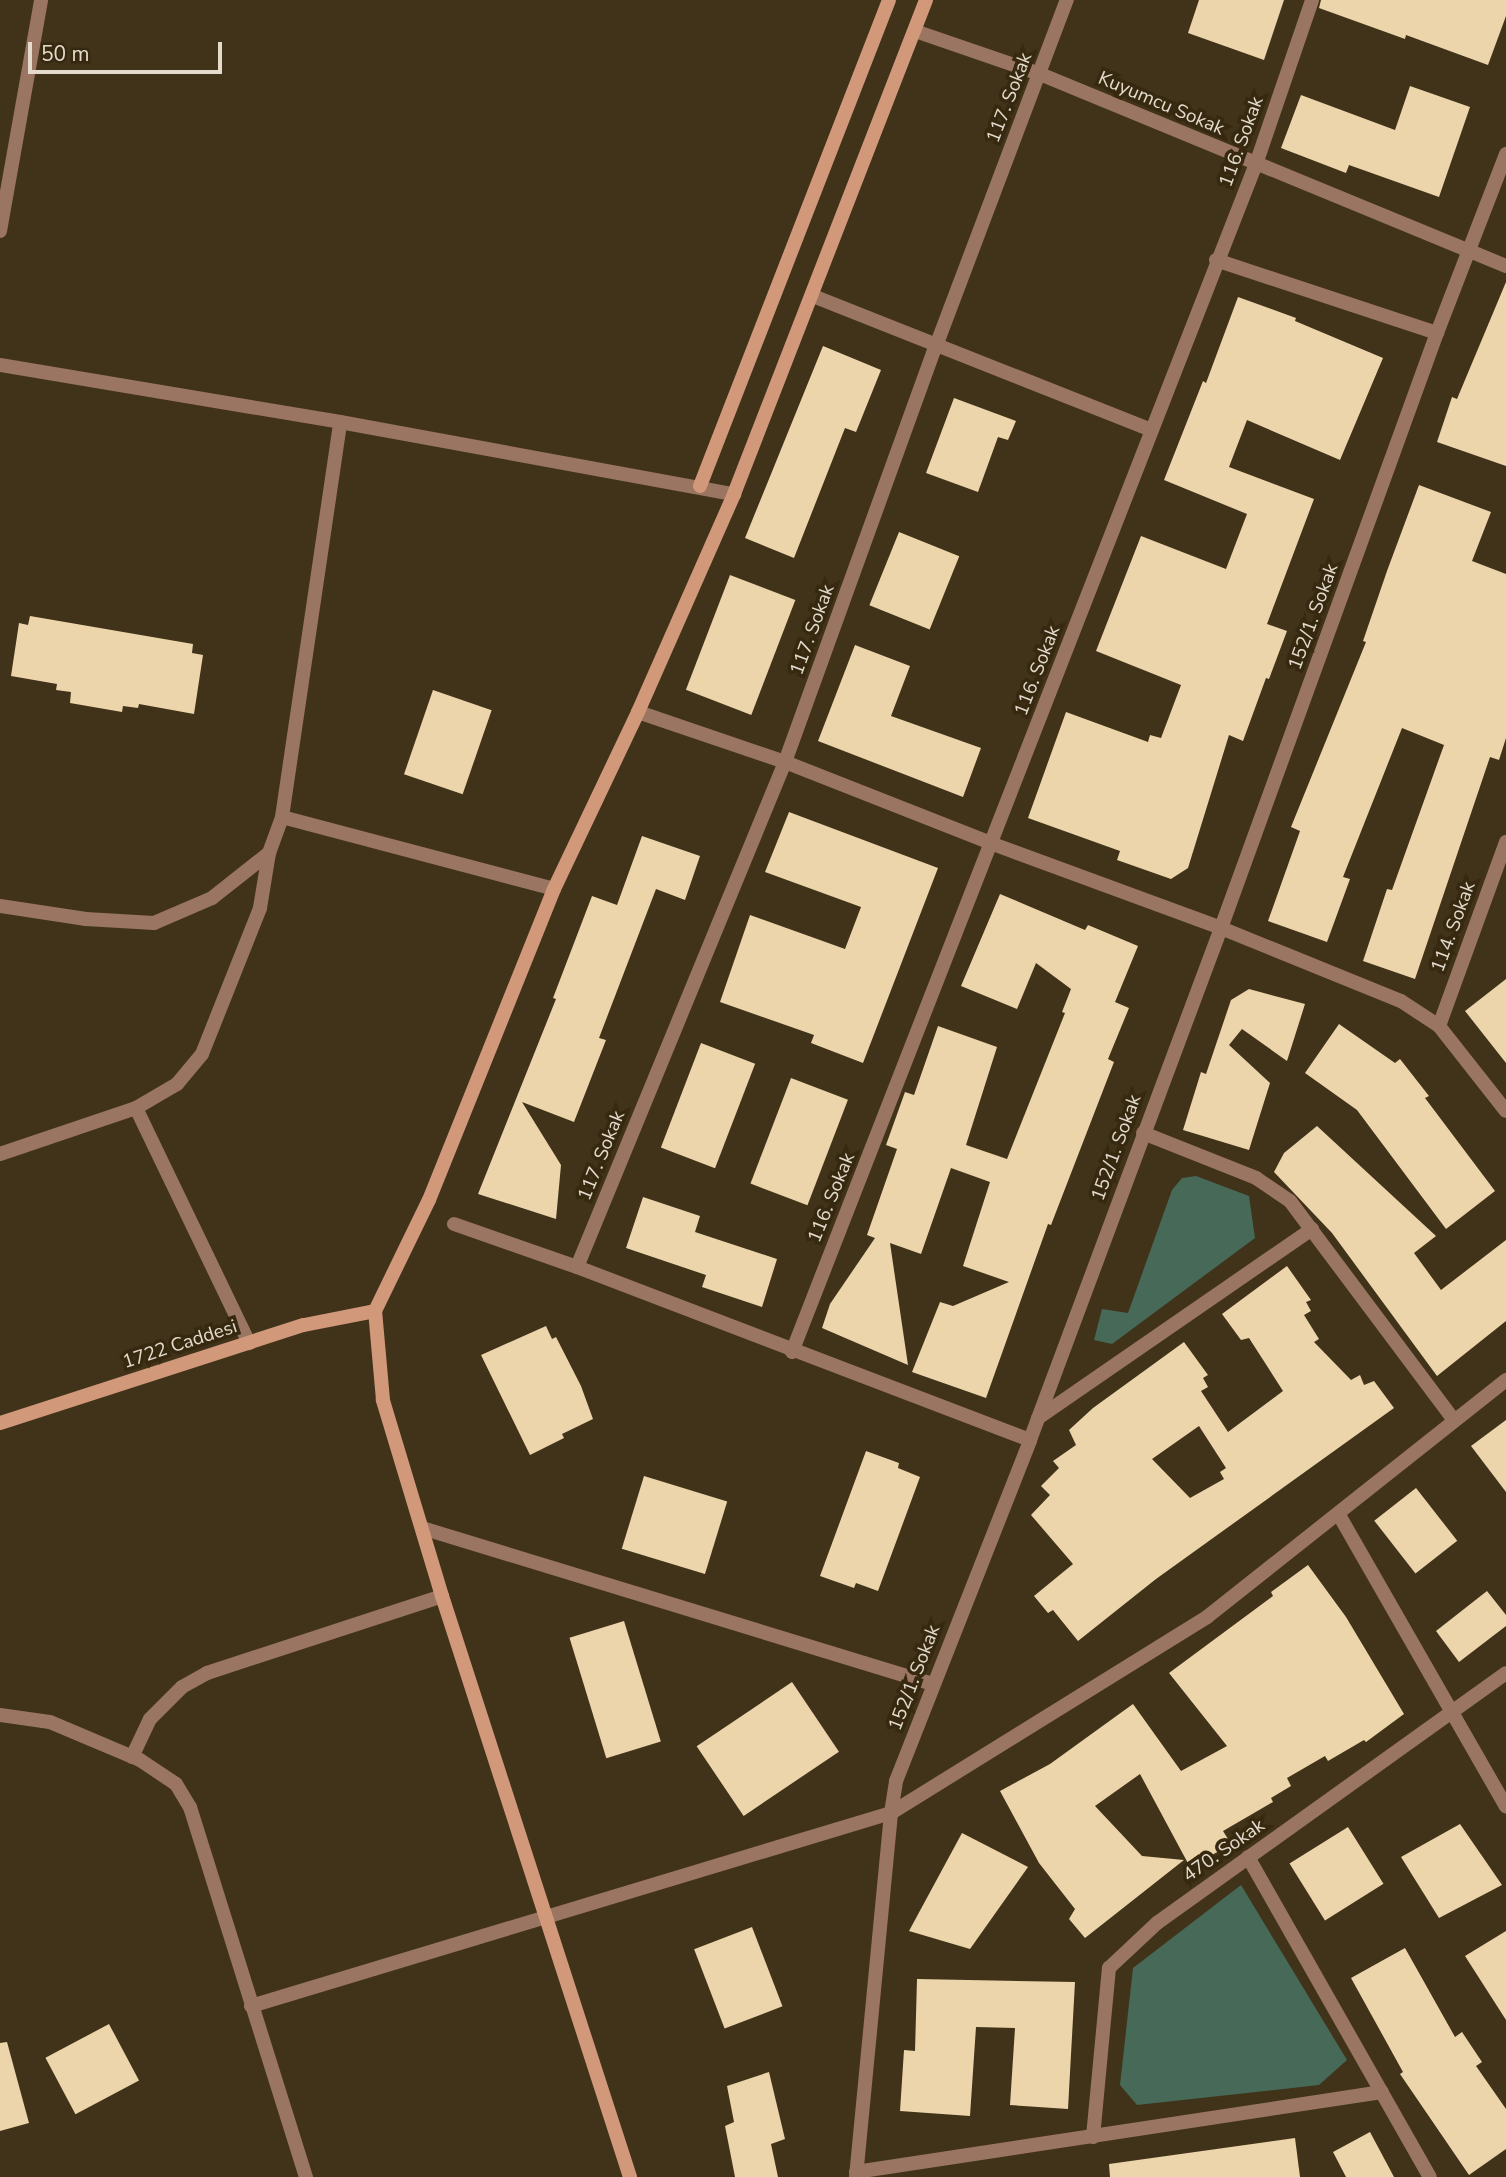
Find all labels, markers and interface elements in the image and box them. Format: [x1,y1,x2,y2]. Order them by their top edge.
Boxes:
scale bar [32,28,226,72]
text: 50 m [41,40,90,68]
street label: 117. Sokak [982,50,1038,146]
street label: Kuyumcu Sokak [1095,67,1227,141]
street label: 116. Sokak [1215,94,1269,190]
street label: 152/1. Sokak [1284,561,1344,673]
street label: 117. Sokak [786,582,840,678]
street label: 116. Sokak [1010,623,1066,719]
street label: 114. Sokak [1427,879,1481,975]
street label: 152/1. Sokak [1087,1092,1147,1204]
street label: 117. Sokak [574,1108,630,1204]
street label: 116. Sokak [804,1150,860,1246]
street label: 1722 Caddesi [120,1316,240,1374]
street label: 152/1. Sokak [884,1622,946,1734]
street label: 470. Sokak [1179,1815,1269,1887]

